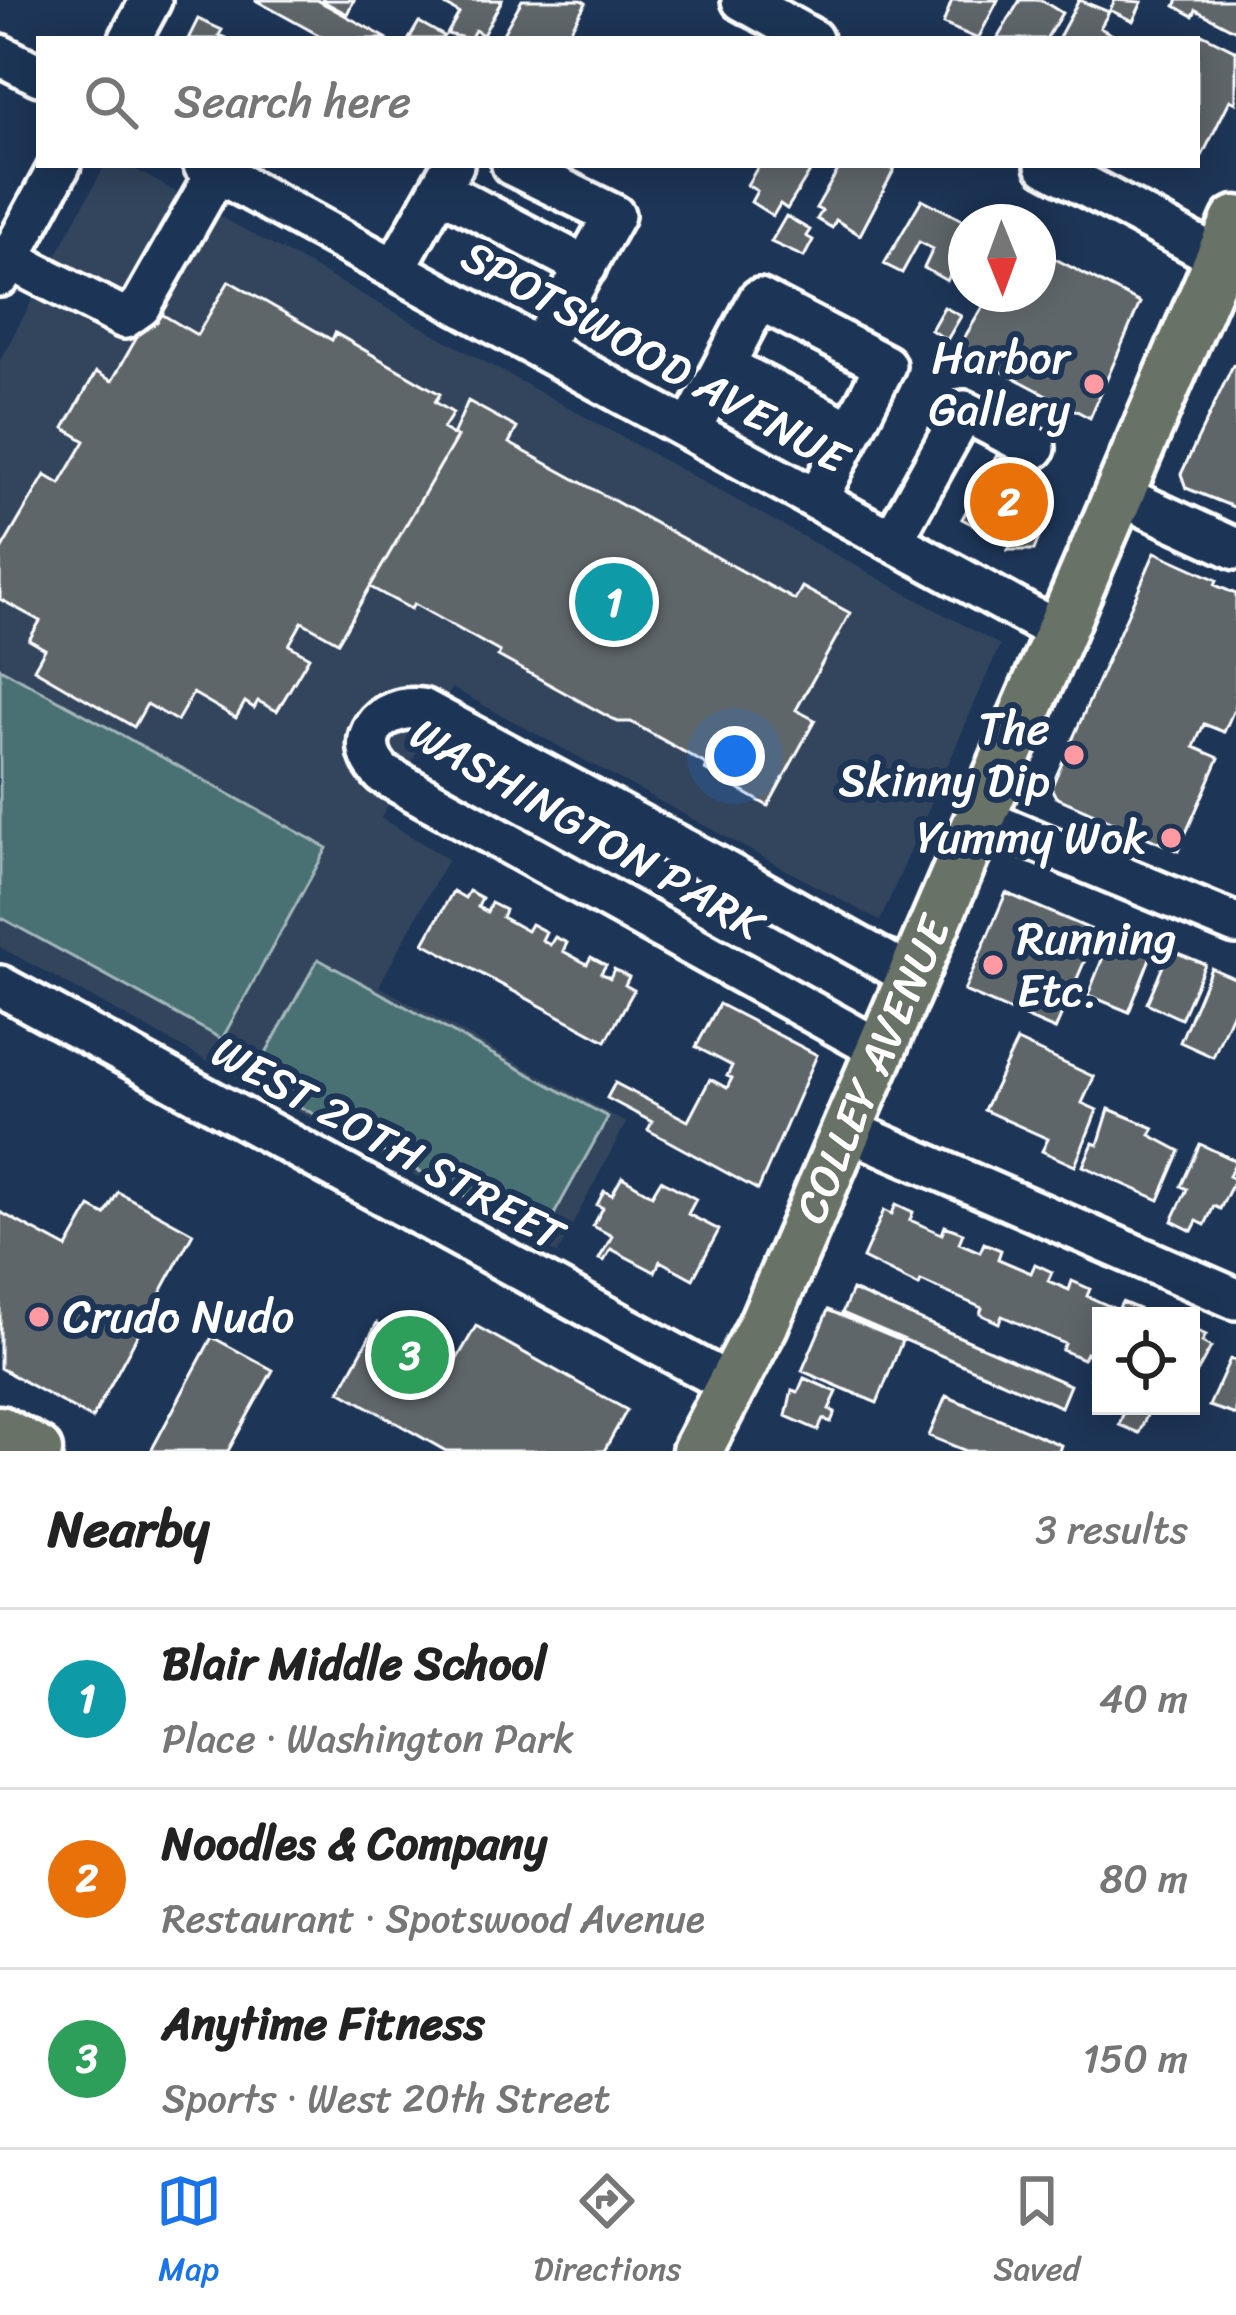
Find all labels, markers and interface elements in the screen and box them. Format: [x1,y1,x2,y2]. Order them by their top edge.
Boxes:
search box [36,36,1200,168]
text: Search here [174,62,411,142]
icon: search [78,69,144,135]
north arrow [948,204,1056,312]
street label: SPOTSWOOD AVENUE [446,217,866,498]
place label: Harbor Gallery [929,318,1073,450]
marker: Harbor Gallery [1081,371,1107,397]
pin: 2 [970,457,1048,547]
pin: 1 [575,557,653,647]
place label: The Skinny Dip [839,689,1050,821]
street label: WASHINGTON PARK [395,695,782,965]
your location [705,726,765,786]
marker: The Skinny Dip [1061,742,1087,768]
place label: Yummy Wok [917,798,1148,878]
marker: Yummy Wok [1158,825,1184,851]
place label: Running Etc. [1017,899,1177,1031]
street label: COLLEY AVENUE [771,901,975,1236]
marker: Running Etc. [980,952,1006,978]
street label: WEST 20TH STREET [196,1013,582,1275]
place label: Crudo Nudo [63,1277,294,1357]
marker: Crudo Nudo [26,1304,52,1330]
map controls [1092,1307,1200,1415]
button: locate [1092,1307,1200,1415]
pin: 3 [371,1310,449,1400]
text: Nearby [48,1484,209,1574]
text: 3 results [1035,1495,1188,1564]
text: Blair Middle School [162,1624,547,1704]
text: 1 [79,1664,95,1733]
text: 40 m [1099,1664,1188,1733]
text: Place · Washington Park [162,1704,574,1773]
text: Noodles & Company [162,1804,547,1884]
text: 2 [76,1844,98,1913]
text: 80 m [1100,1844,1188,1913]
text: Restaurant · Spotswood Avenue [162,1884,705,1953]
text: Anytime Fitness [162,1984,485,2064]
text: 3 [76,2024,98,2093]
text: 150 m [1083,2024,1188,2093]
text: Sports · West 20th Street [162,2064,611,2133]
tab: Map [156,2168,222,2298]
tab: Directions [534,2168,681,2298]
tab: Saved [993,2168,1080,2298]

